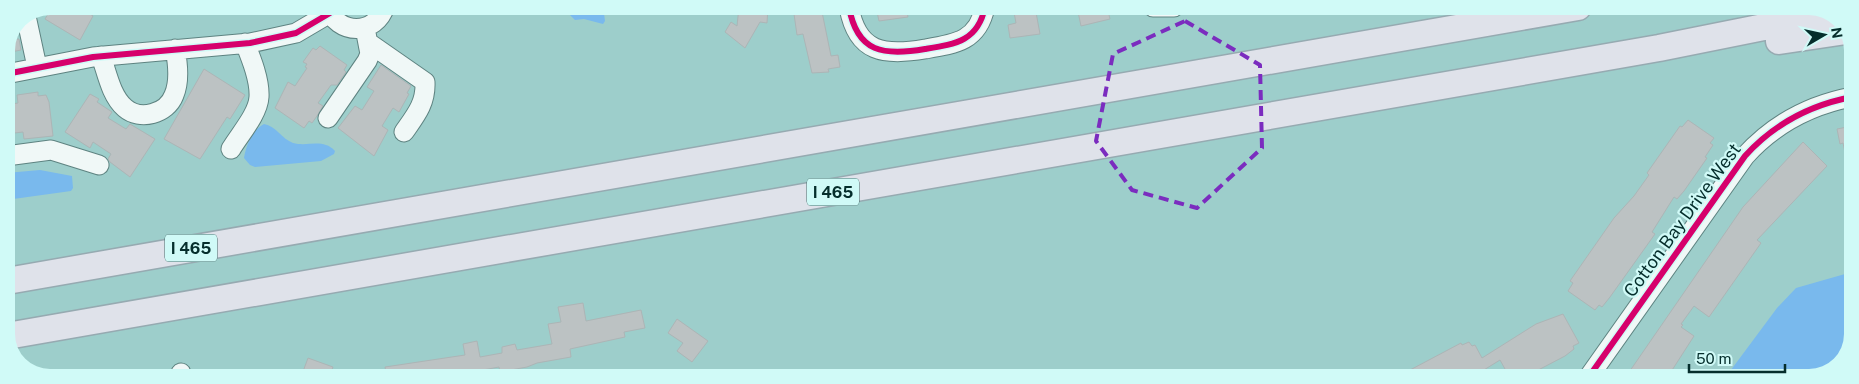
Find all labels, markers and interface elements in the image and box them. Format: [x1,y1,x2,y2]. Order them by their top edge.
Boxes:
north arrow [1799,10,1849,60]
text: N [1828,26,1846,40]
street label: Cotton Bay Drive West [1619,139,1745,301]
road number: I 465 [807,178,859,206]
road number: I 465 [165,234,217,262]
scale bar [1689,342,1785,374]
text: 50 m [1696,350,1731,367]

